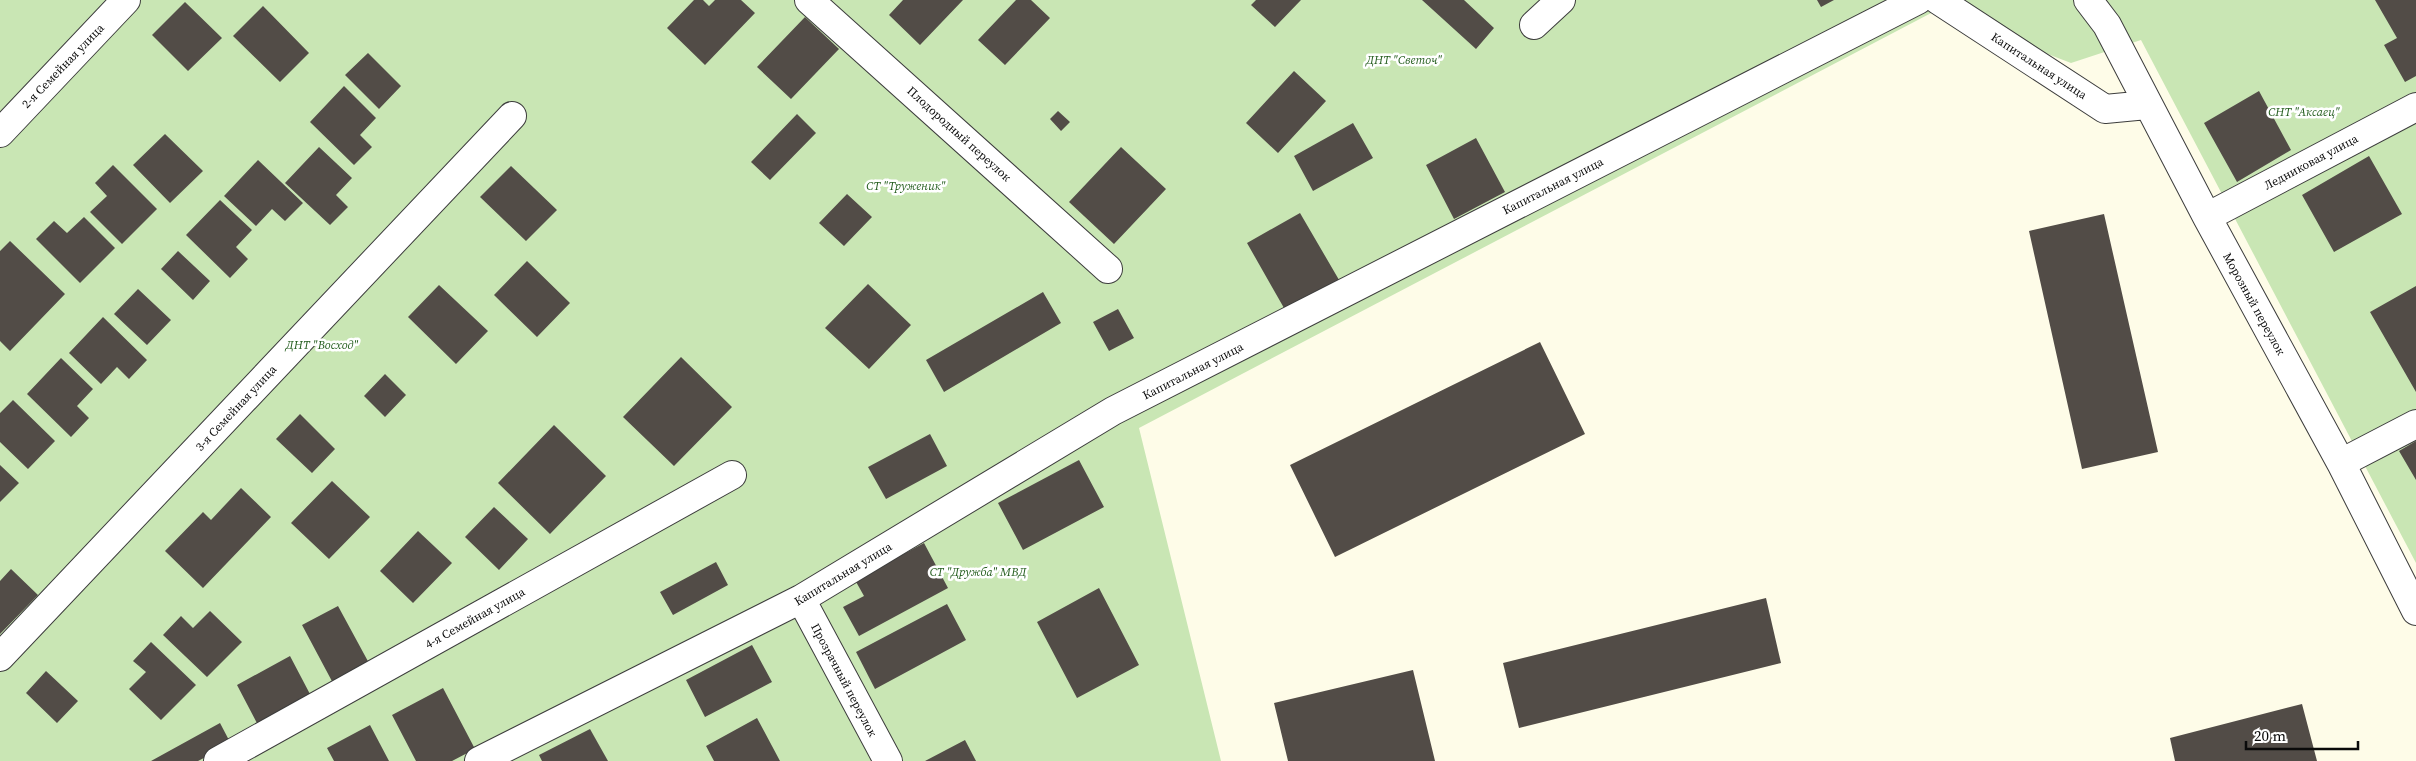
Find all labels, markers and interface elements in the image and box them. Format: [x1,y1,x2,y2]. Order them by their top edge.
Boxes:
street label: 2-я Семейная улица [18,20,108,112]
street label: Капитальная улица [1988,29,2091,103]
park label: ДНТ "Светоч" [1365,52,1442,68]
street label: Плодородный переулок [904,83,1015,185]
park label: СНТ "Аксаец" [2268,104,2340,120]
street label: Ледниковая улица [2261,130,2362,194]
street label: Капитальная улица [1500,153,1607,218]
park label: СТ "Труженик" [866,178,946,194]
street label: Морозный переулок [2219,250,2289,358]
park label: ДНТ "Восход" [285,337,358,353]
street label: Капитальная улица [1140,338,1247,403]
street label: 3-я Семейная улица [192,361,281,454]
street label: Капитальная улица [791,538,895,609]
park label: СТ "Дружба" МВД [930,564,1027,580]
street label: 4-я Семейная улица [422,583,529,652]
street label: Прозрачный переулок [807,621,881,740]
scale bar [2246,718,2358,750]
text: 20 m [2254,725,2286,746]

